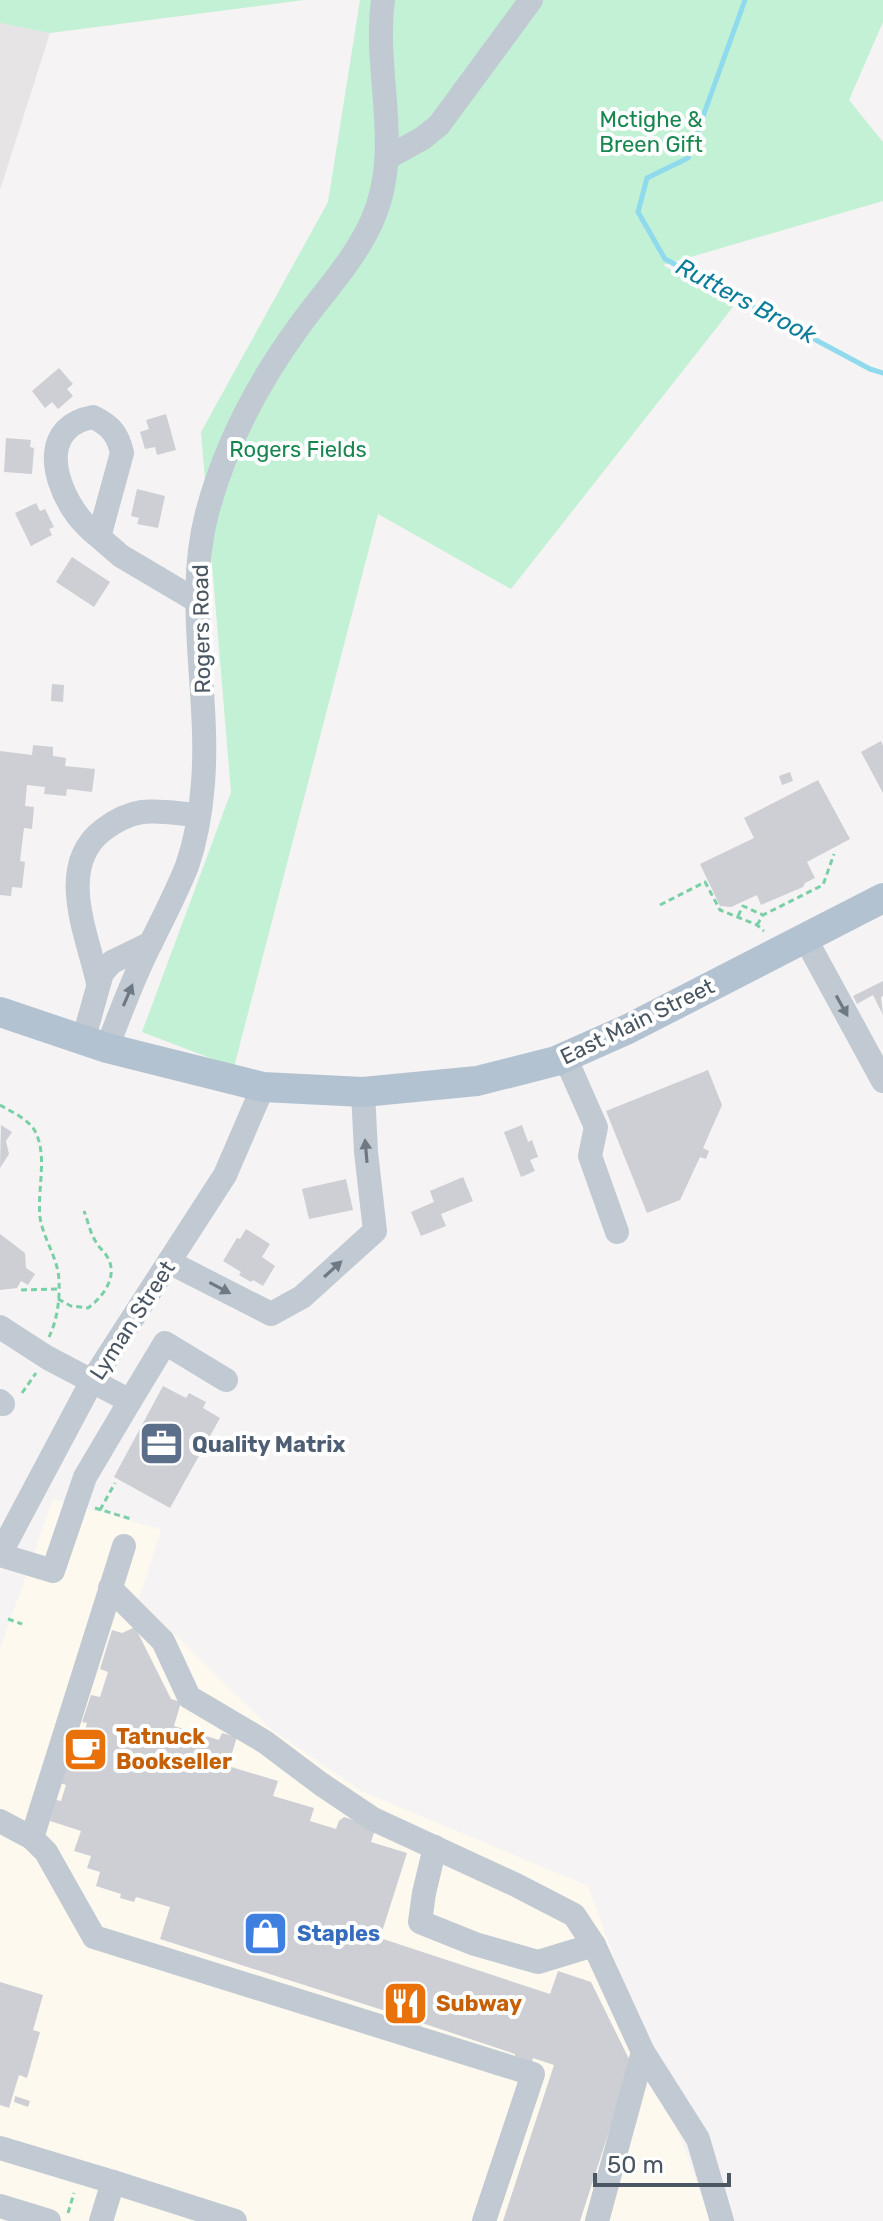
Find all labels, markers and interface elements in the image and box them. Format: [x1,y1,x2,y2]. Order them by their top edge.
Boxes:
park label: Mctighe & Breen Gift [599,106,703,158]
water label: Rutters Brook [671,252,821,350]
park label: Rogers Fields [229,436,367,463]
street label: Rogers Road [187,564,216,694]
street label: East Main Street [556,972,719,1070]
one-way arrow [121,983,134,1007]
one-way arrow [836,995,849,1018]
one-way arrow [359,1138,372,1163]
street label: Lyman Street [84,1255,181,1385]
one-way arrow [324,1260,343,1278]
one-way arrow [209,1281,232,1294]
office icon: Quality Matrix [137,1420,185,1468]
place label: Quality Matrix [192,1431,346,1458]
place label: Tatnuck Bookseller [116,1723,232,1775]
cafe icon: Tatnuck Bookseller [61,1725,109,1773]
shop icon: Staples [242,1909,290,1957]
place label: Staples [297,1920,380,1947]
restaurant icon: Subway [381,1979,429,2027]
place label: Subway [436,1990,522,2017]
scale bar [595,2137,729,2187]
text: 50 m [607,2151,664,2179]

